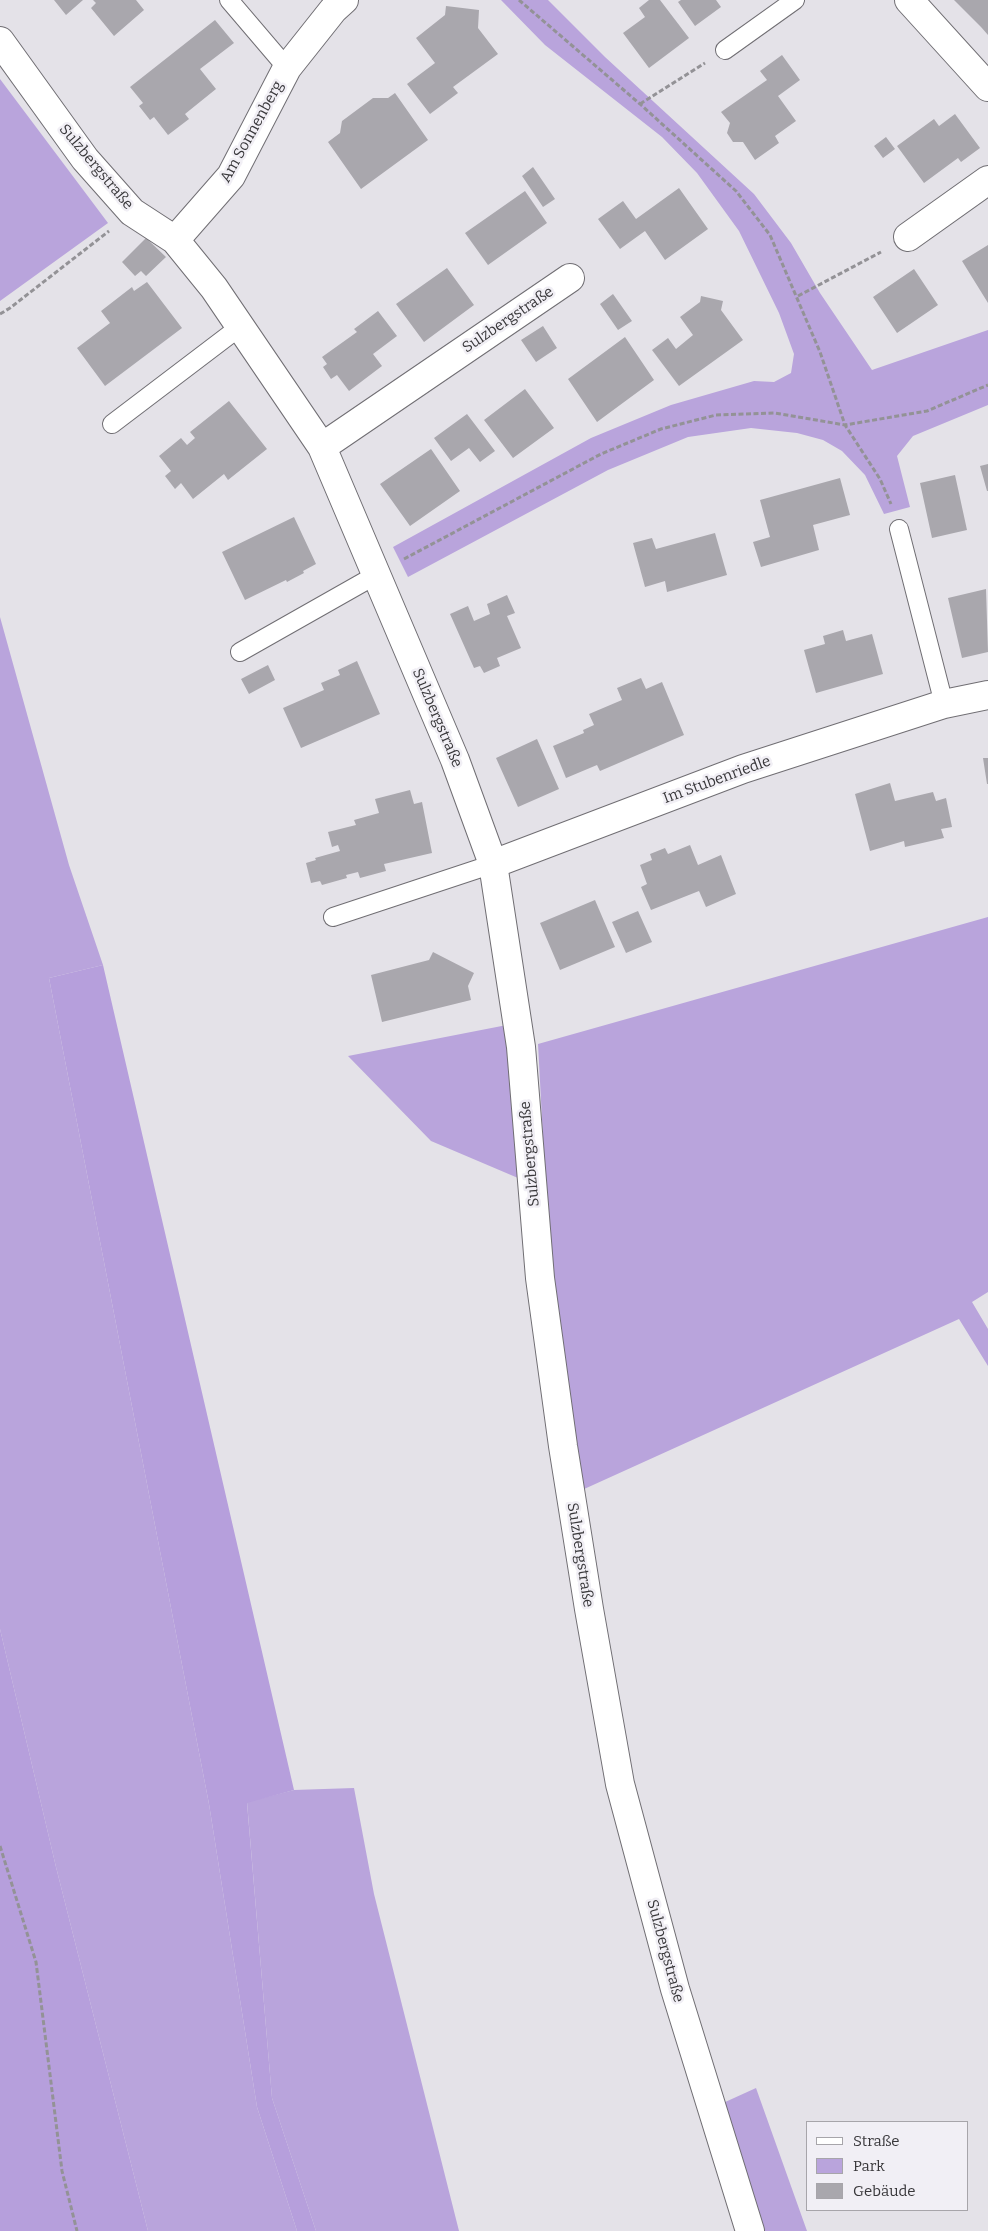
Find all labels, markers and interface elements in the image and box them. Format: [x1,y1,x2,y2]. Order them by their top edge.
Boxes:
street label: Am Sonnenberg [217,78,287,186]
street label: Sulzbergstraße [55,121,137,213]
street label: Sulzbergstraße [459,283,557,357]
street label: Sulzbergstraße [408,666,466,770]
street label: Im Stubenriedle [661,752,773,808]
street label: Sulzbergstraße [516,1101,544,1207]
street label: Sulzbergstraße [563,1501,597,1609]
street label: Sulzbergstraße [643,1898,687,2004]
legend [806,2121,968,2211]
text: Straße [853,2132,899,2150]
text: Park [853,2157,885,2175]
text: Gebäude [853,2182,916,2200]

